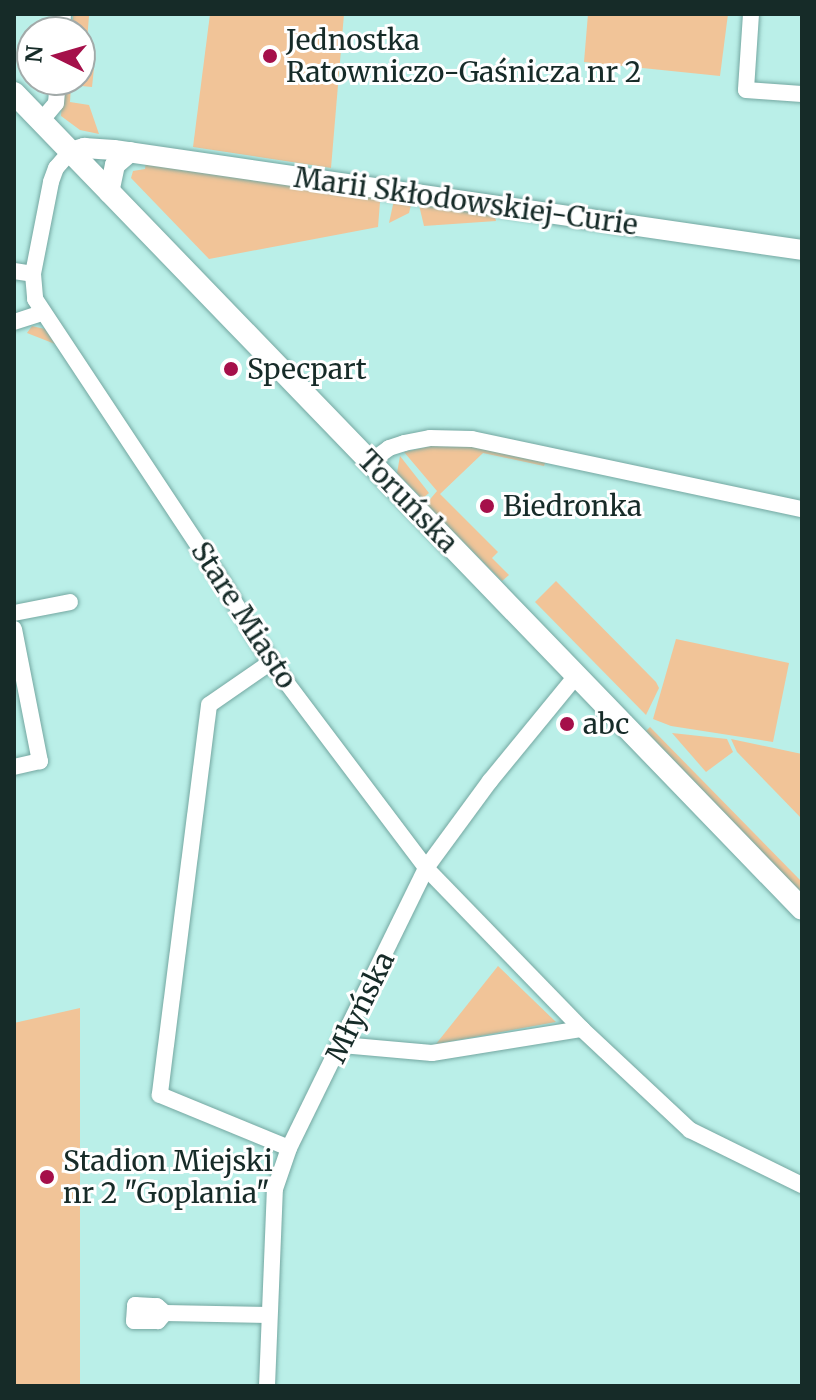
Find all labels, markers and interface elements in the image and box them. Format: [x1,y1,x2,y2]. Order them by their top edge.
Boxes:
north arrow [16,16,96,96]
place label: Jednostka Ratowniczo-Gaśnicza nr 2 [286,23,641,89]
text: N [19,44,49,64]
marker: Jednostka Ratowniczo-Gaśnicza nr 2 [261,47,279,65]
street label: Marii Skłodowskiej-Curie [292,160,640,242]
place label: Specpart [247,352,367,386]
marker: Specpart [222,360,240,378]
street label: Toruńska [351,443,465,559]
place label: Biedronka [503,489,642,523]
marker: Biedronka [478,497,496,515]
street label: Stare Miasto [184,535,304,695]
place label: abc [583,707,629,741]
marker: abc [558,715,576,733]
street label: Młyńska [319,946,401,1068]
place label: Stadion Miejski nr 2 "Goplania" [63,1144,273,1210]
marker: Stadion Miejski nr 2 "Goplania" [38,1168,56,1186]

